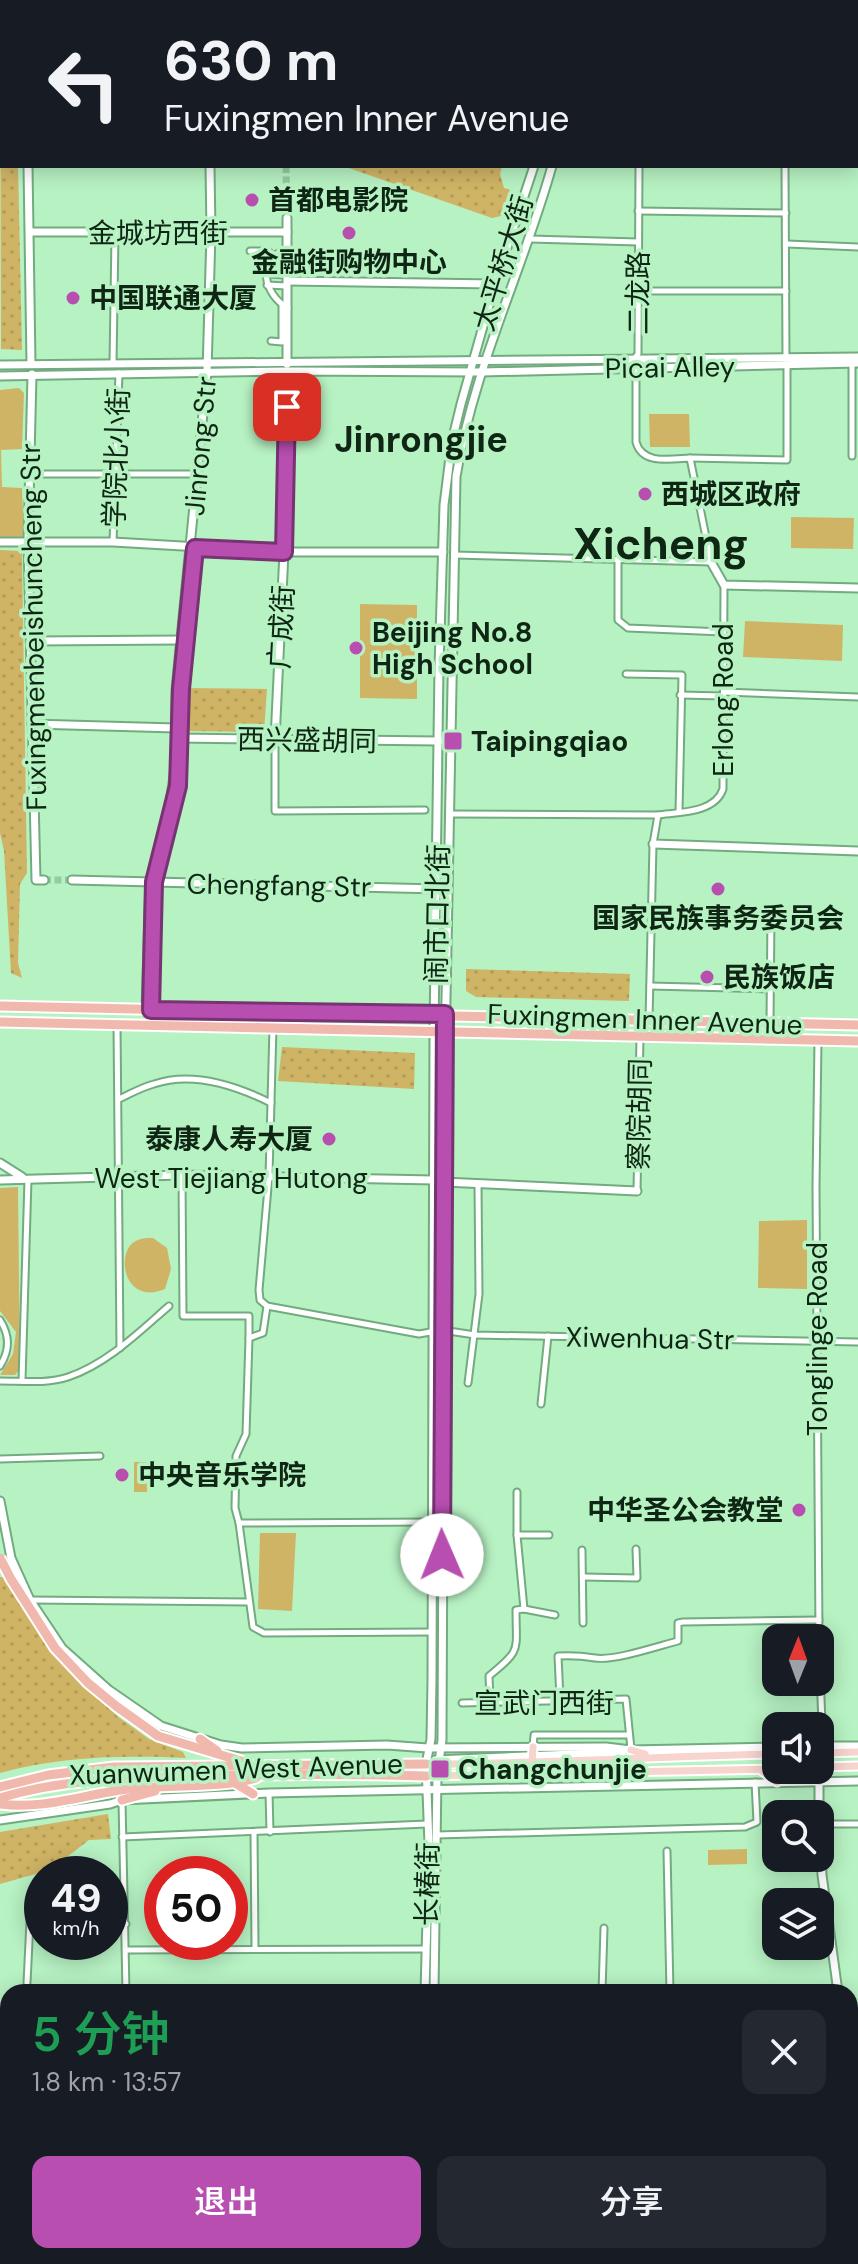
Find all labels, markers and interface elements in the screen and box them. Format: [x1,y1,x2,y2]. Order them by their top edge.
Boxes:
text: 630 m [164,24,339,97]
icon: left [32,32,136,136]
text: Fuxingmen Inner Avenue [164,95,569,142]
place label: 首都电影院 [268,182,408,219]
marker: 首都电影院 [243,191,261,209]
street label: 太平桥大街 [465,191,542,336]
street label: 金城坊西街 [88,215,228,252]
marker: 金融街购物中心 [340,224,358,242]
place label: 金融街购物中心 [251,244,447,281]
street label: 二龙路 [620,251,657,335]
place label: 中国联通大厦 [89,280,257,317]
marker: 中国联通大厦 [64,289,82,307]
street label: Picai Alley [605,348,736,387]
pin [253,373,321,441]
street label: Jinrong Str [176,375,225,517]
icon: arrive [265,385,309,429]
street label: 学院北小街 [96,387,137,529]
district label: Jinrongjie [334,416,508,463]
street label: Fuxingmenbeishuncheng Str [12,443,55,811]
place label: 西城区政府 [661,476,801,513]
marker: 西城区政府 [636,485,654,503]
district label: Xicheng [573,515,749,573]
street label: 广成街 [261,584,302,670]
place label: Beijing No.8 High School [372,614,533,683]
street label: Erlong Road [705,623,742,777]
marker: Beijing No.8 High School [347,639,365,657]
street label: 西兴盛胡同 [237,721,377,760]
place label: Taipingqiao [471,723,628,760]
marker: Taipingqiao [442,730,464,752]
street label: 闹市口北街 [418,844,457,984]
street label: Chengfang Str [186,865,372,906]
marker: 国家民族事务委员会 [709,880,727,898]
place label: 国家民族事务委员会 [592,900,844,937]
place label: 民族饭店 [723,959,835,996]
marker: 民族饭店 [698,968,716,986]
street label: Fuxingmen Inner Avenue [487,996,803,1043]
street label: 察院胡同 [620,1058,659,1170]
place label: 泰康人寿大厦 [145,1121,313,1158]
marker: 泰康人寿大厦 [320,1130,338,1148]
street label: West Tiejiang Hutong [94,1160,368,1197]
street label: Tonglinge Road [799,1242,836,1436]
street label: Xiwenhua Str [565,1319,735,1358]
place label: 中央音乐学院 [138,1457,306,1494]
marker: 中央音乐学院 [113,1466,131,1484]
place label: 中华圣公会教堂 [587,1492,783,1529]
marker: 中华圣公会教堂 [790,1501,808,1519]
position arrow [400,1513,484,1597]
north arrow [762,1624,834,1696]
map controls [762,1624,834,1960]
street label: 宣武门西街 [474,1685,614,1722]
button: sound [762,1712,834,1784]
street label: Xuanwumen West Avenue [68,1745,404,1794]
place label: Changchunjie [458,1751,647,1788]
marker: Changchunjie [429,1758,451,1780]
button: search [762,1800,834,1872]
street label: 长椿街 [408,1842,447,1926]
speed limit sign: 50 [144,1856,248,1960]
text: 49 [50,1872,102,1924]
button: layers [762,1888,834,1960]
text: km/h [52,1915,100,1941]
text: 5 分钟 [32,2003,169,2066]
button: close [742,2010,826,2094]
text: 1.8 km · 13:57 [32,2065,181,2099]
button: 退出 [32,2156,421,2248]
button: 分享 [437,2156,826,2248]

